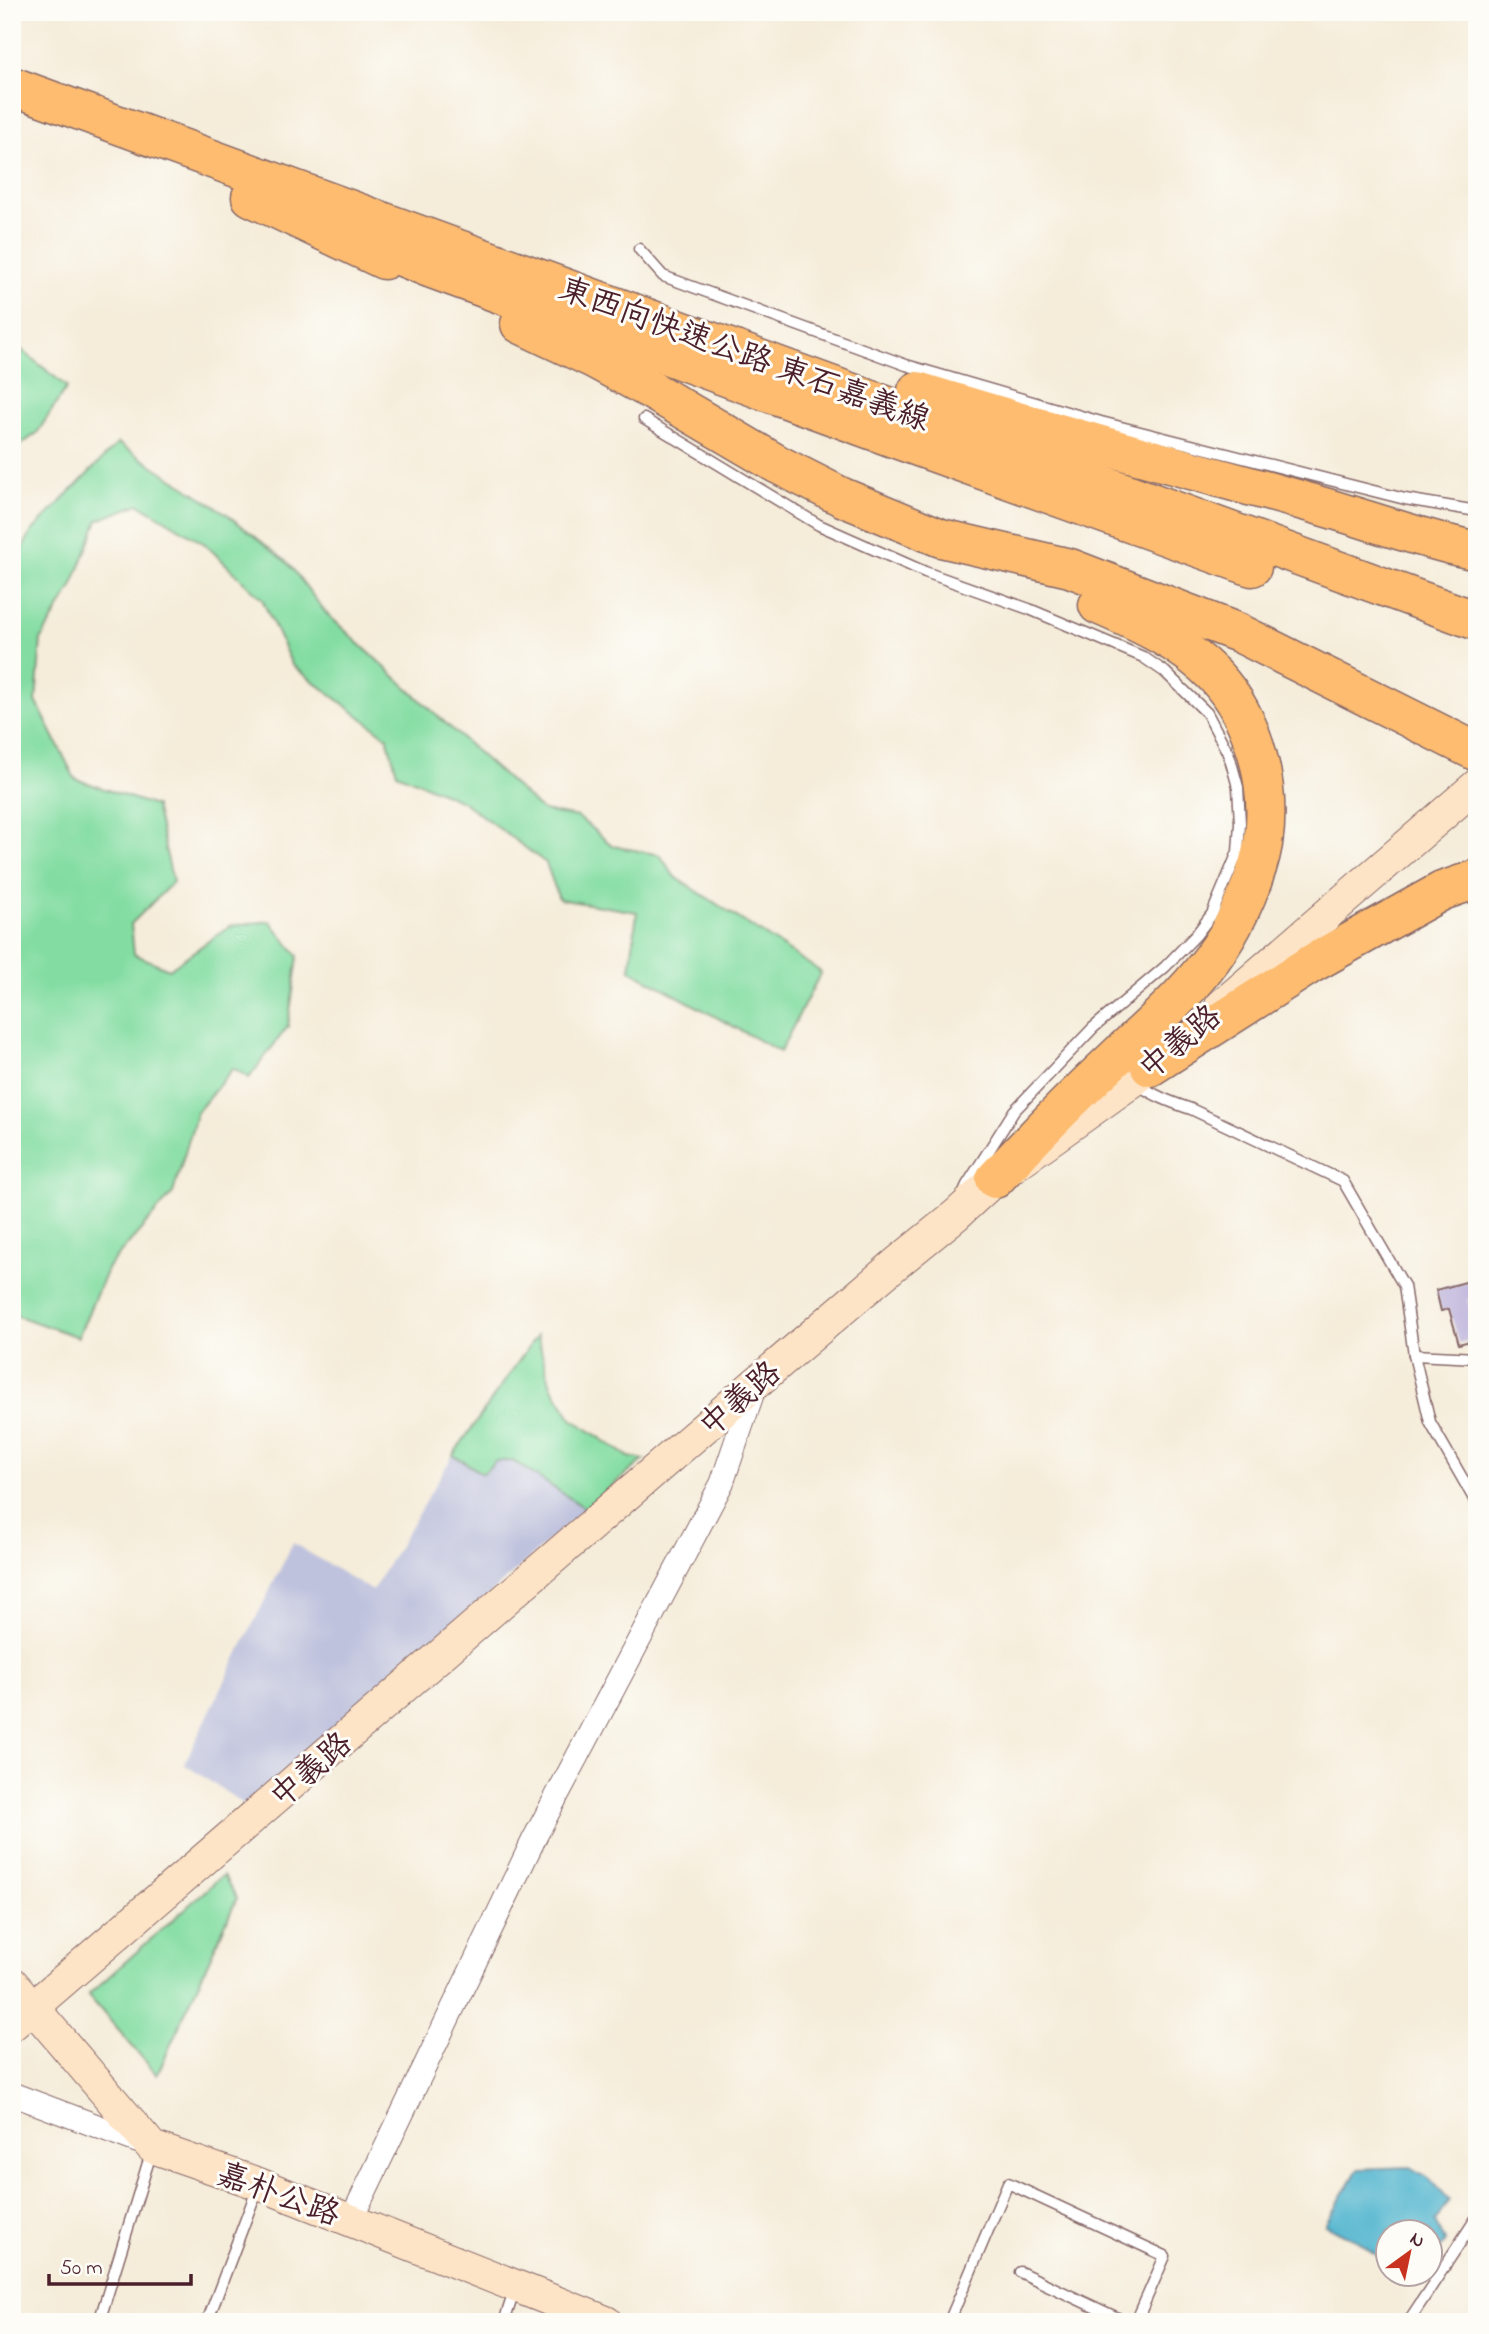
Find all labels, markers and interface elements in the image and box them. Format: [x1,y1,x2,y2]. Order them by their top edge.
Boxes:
street label: 東西向快速公路 東石嘉義線 [552,267,936,445]
street label: 中義路 [1129,995,1233,1093]
street label: 中義路 [690,1351,793,1450]
street label: 中義路 [261,1722,364,1821]
street label: 嘉朴公路 [210,2152,346,2240]
north arrow [1374,2218,1444,2288]
text: N [1404,2226,1430,2256]
scale bar [49,2243,191,2287]
text: 50 m [60,2254,103,2284]

